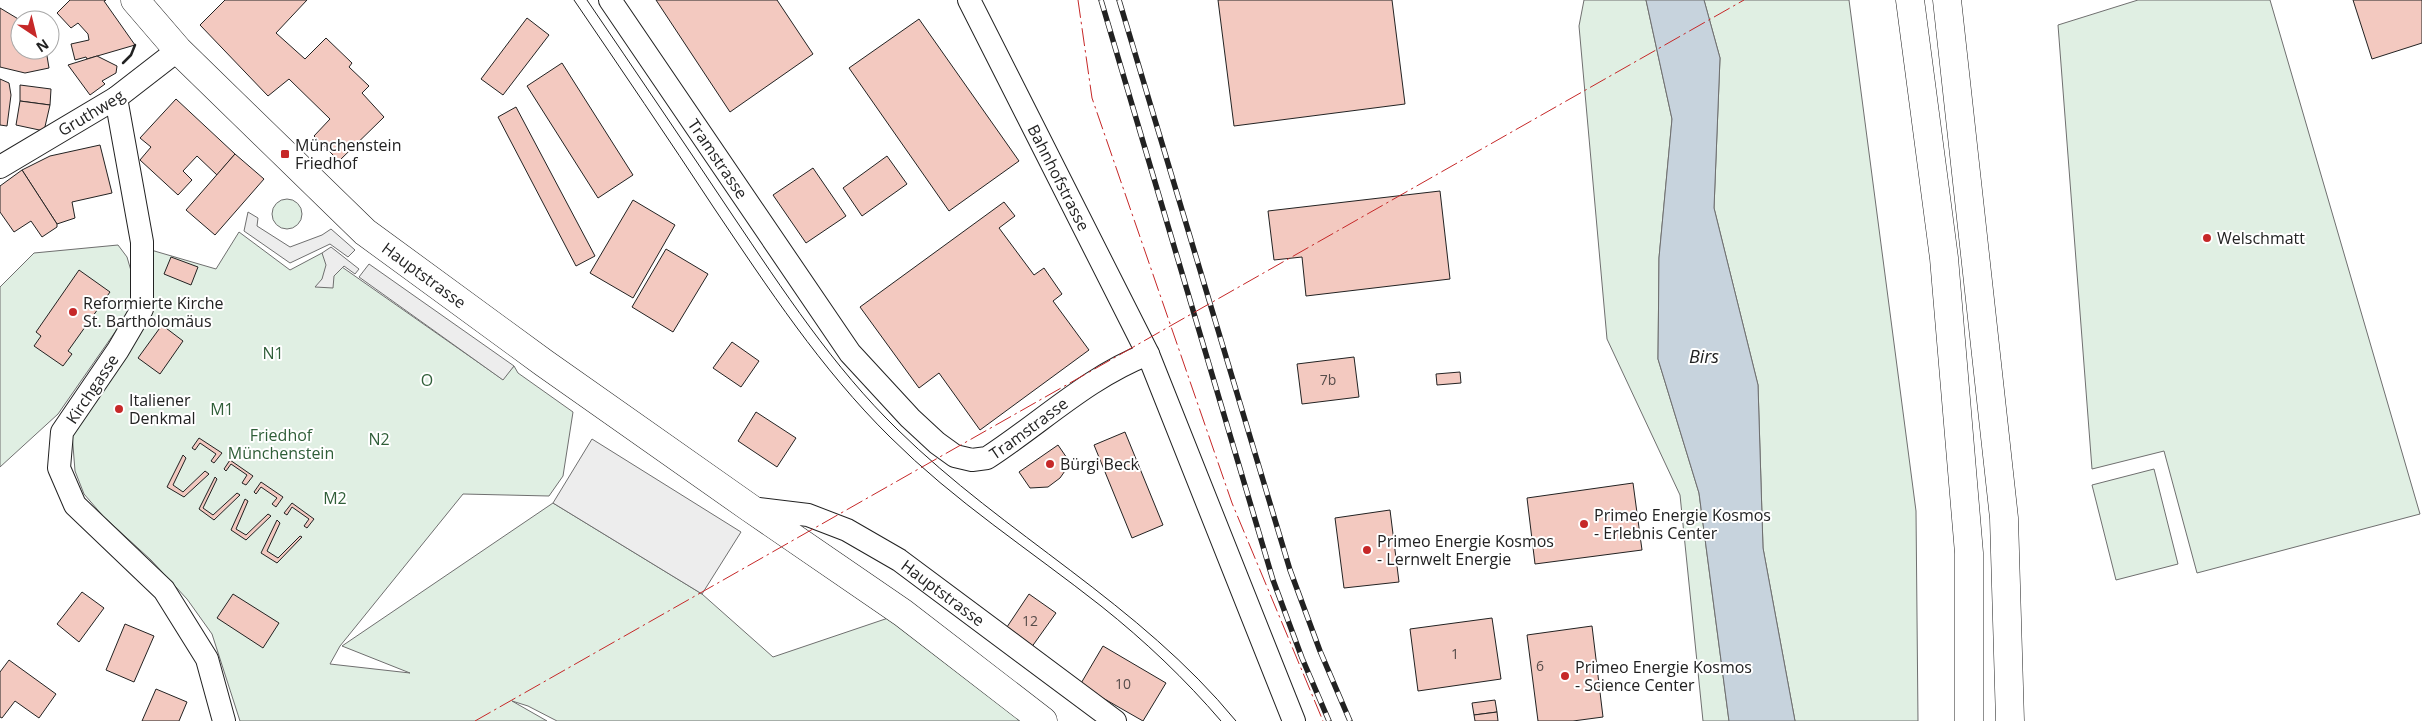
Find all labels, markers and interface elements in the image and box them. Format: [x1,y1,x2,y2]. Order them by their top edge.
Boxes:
north arrow [10,10,60,60]
text: N [33,35,53,57]
street label: Gruthweg [54,84,129,141]
street label: Tramstrasse [683,115,753,203]
street label: Bahnhofstrasse [1023,121,1095,235]
place label: Münchenstein Friedhof [295,134,401,174]
marker: Münchenstein Friedhof [279,148,291,160]
place label: Welschmatt [2217,227,2305,249]
marker: Welschmatt [2201,232,2213,244]
street label: Hauptstrasse [378,237,470,313]
place label: Reformierte Kirche St. Bartholomäus [83,292,223,332]
marker: Reformierte Kirche St. Bartholomäus [67,306,79,318]
park label: N1 [262,342,284,364]
water label: Birs [1689,344,1719,368]
street label: Kirchgasse [61,350,123,428]
park label: O [421,369,433,391]
house number: 7b [1320,370,1336,389]
place label: Italiener Denkmal [129,389,196,429]
street label: Tramstrasse [985,392,1072,464]
park label: M1 [210,398,234,420]
marker: Italiener Denkmal [113,403,125,415]
park label: Friedhof Münchenstein [228,424,334,464]
park label: N2 [368,428,390,450]
place label: Bürgi Beck [1060,453,1140,475]
marker: Bürgi Beck [1044,458,1056,470]
park label: M2 [323,487,347,509]
place label: Primeo Energie Kosmos - Erlebnis Center [1594,504,1771,544]
marker: Primeo Energie Kosmos - Erlebnis Center [1578,518,1590,530]
place label: Primeo Energie Kosmos - Lernwelt Energie [1377,530,1554,570]
marker: Primeo Energie Kosmos - Lernwelt Energie [1361,544,1373,556]
street label: Hauptstrasse [897,554,989,631]
house number: 12 [1022,611,1038,630]
house number: 1 [1451,644,1459,663]
house number: 6 [1536,656,1544,675]
place label: Primeo Energie Kosmos - Science Center [1575,656,1752,696]
marker: Primeo Energie Kosmos - Science Center [1559,670,1571,682]
house number: 10 [1115,674,1131,693]

